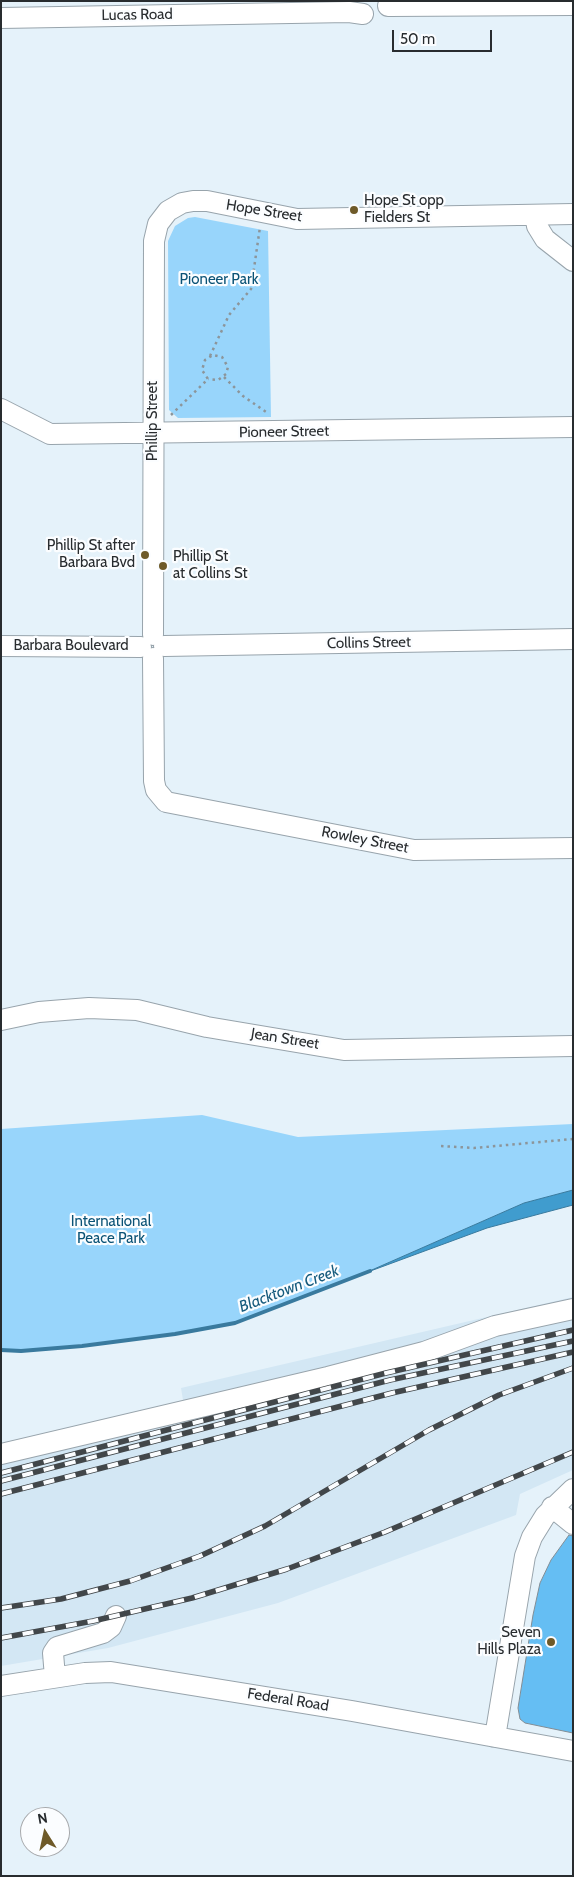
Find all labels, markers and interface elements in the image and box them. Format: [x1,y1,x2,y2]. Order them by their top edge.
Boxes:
street label: Lucas Road [101,5,173,25]
scale bar [394,20,494,52]
text: 50 m [400,30,435,48]
place label: Hope St opp Fielders St [364,192,444,227]
street label: Hope Street [225,196,303,226]
marker: Hope St opp Fielders St [348,204,360,216]
park label: Pioneer Park [180,271,258,289]
street label: Phillip Street [144,381,162,461]
street label: Pioneer Street [239,422,329,442]
place label: Phillip St after Barbara Bvd [47,537,135,572]
place label: Phillip St at Collins St [173,548,248,583]
marker: Phillip St after Barbara Bvd [139,549,151,561]
marker: Phillip St at Collins St [157,560,169,572]
street label: Collins Street [327,633,411,653]
street label: Barbara Boulevard [13,637,129,655]
street label: Rowley Street [320,823,410,857]
street label: Jean Street [250,1025,320,1053]
park label: International Peace Park [71,1213,151,1248]
water label: Blacktown Creek [236,1261,342,1317]
place label: Seven Hills Plaza [477,1624,541,1659]
marker: Seven Hills Plaza [545,1636,557,1648]
street label: Federal Road [246,1685,330,1715]
north arrow [20,1807,70,1857]
text: N [36,1808,49,1828]

